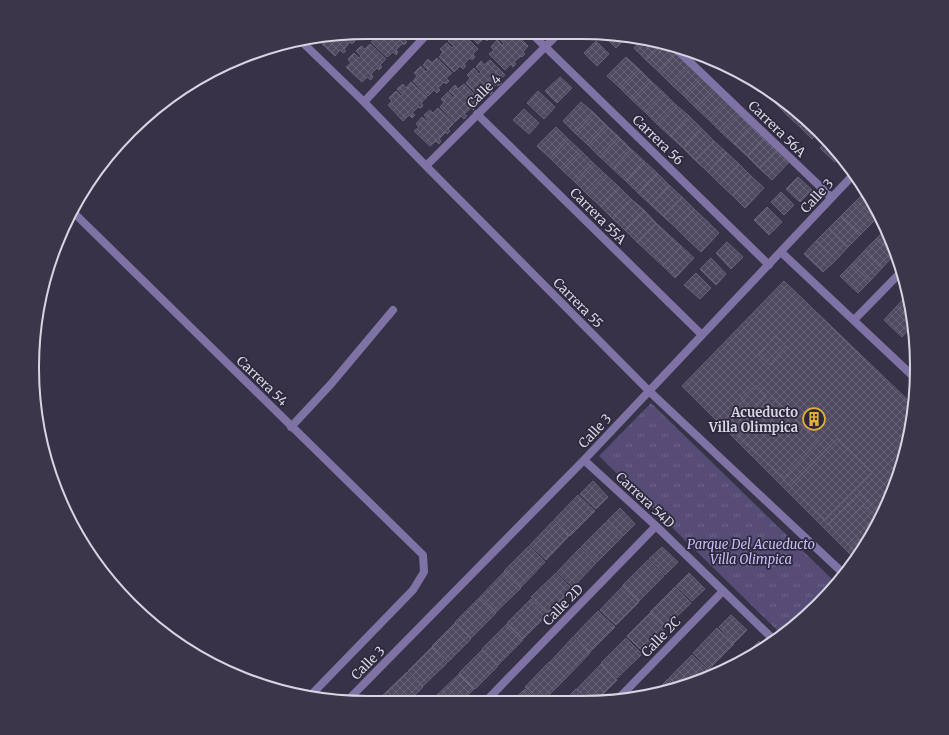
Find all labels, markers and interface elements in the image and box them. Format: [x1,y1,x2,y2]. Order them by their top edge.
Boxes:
street label: Calle 4 [463,70,505,112]
street label: Carrera 56A [745,97,810,161]
street label: Carrera 56 [629,111,687,169]
street label: Calle 3 [797,175,837,217]
street label: Carrera 55A [566,184,630,248]
street label: Carrera 55 [549,274,607,332]
street label: Carrera 54 [233,352,291,410]
place label: Acueducto Villa Olimpica [708,404,798,436]
building icon: Acueducto Villa Olimpica [801,406,827,432]
street label: Calle 3 [575,410,615,452]
street label: Carrera 54D [612,468,678,532]
park label: Parque Del Acueducto Villa Olimpica [687,536,815,568]
street label: Calle 2D [539,581,587,629]
street label: Calle 2C [638,613,684,661]
street label: Calle 3 [347,642,389,684]

